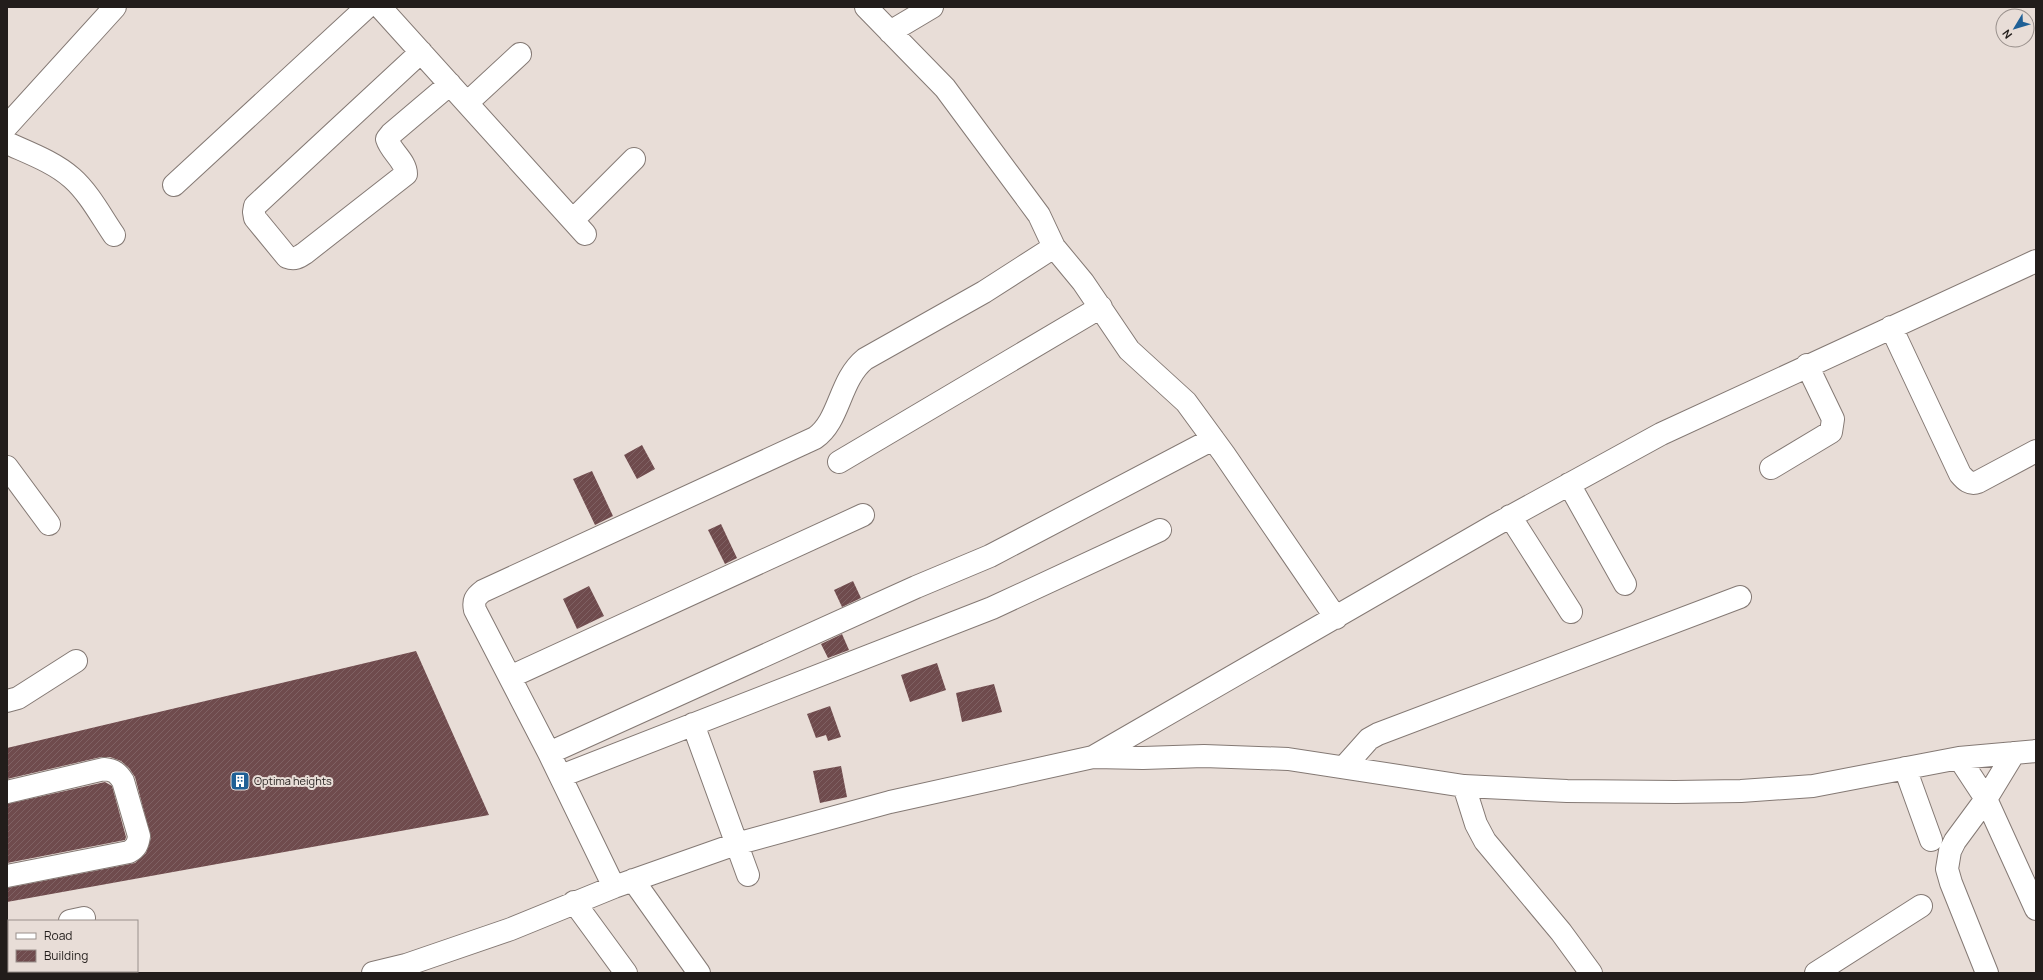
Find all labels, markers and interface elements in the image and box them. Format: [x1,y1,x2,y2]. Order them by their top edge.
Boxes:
north arrow [1995,8,2035,48]
text: N [1998,27,2015,42]
building icon: Optima heights [229,770,251,792]
place label: Optima heights [254,773,332,788]
legend [8,920,138,972]
text: Road [44,927,72,944]
text: Building [44,947,88,964]

